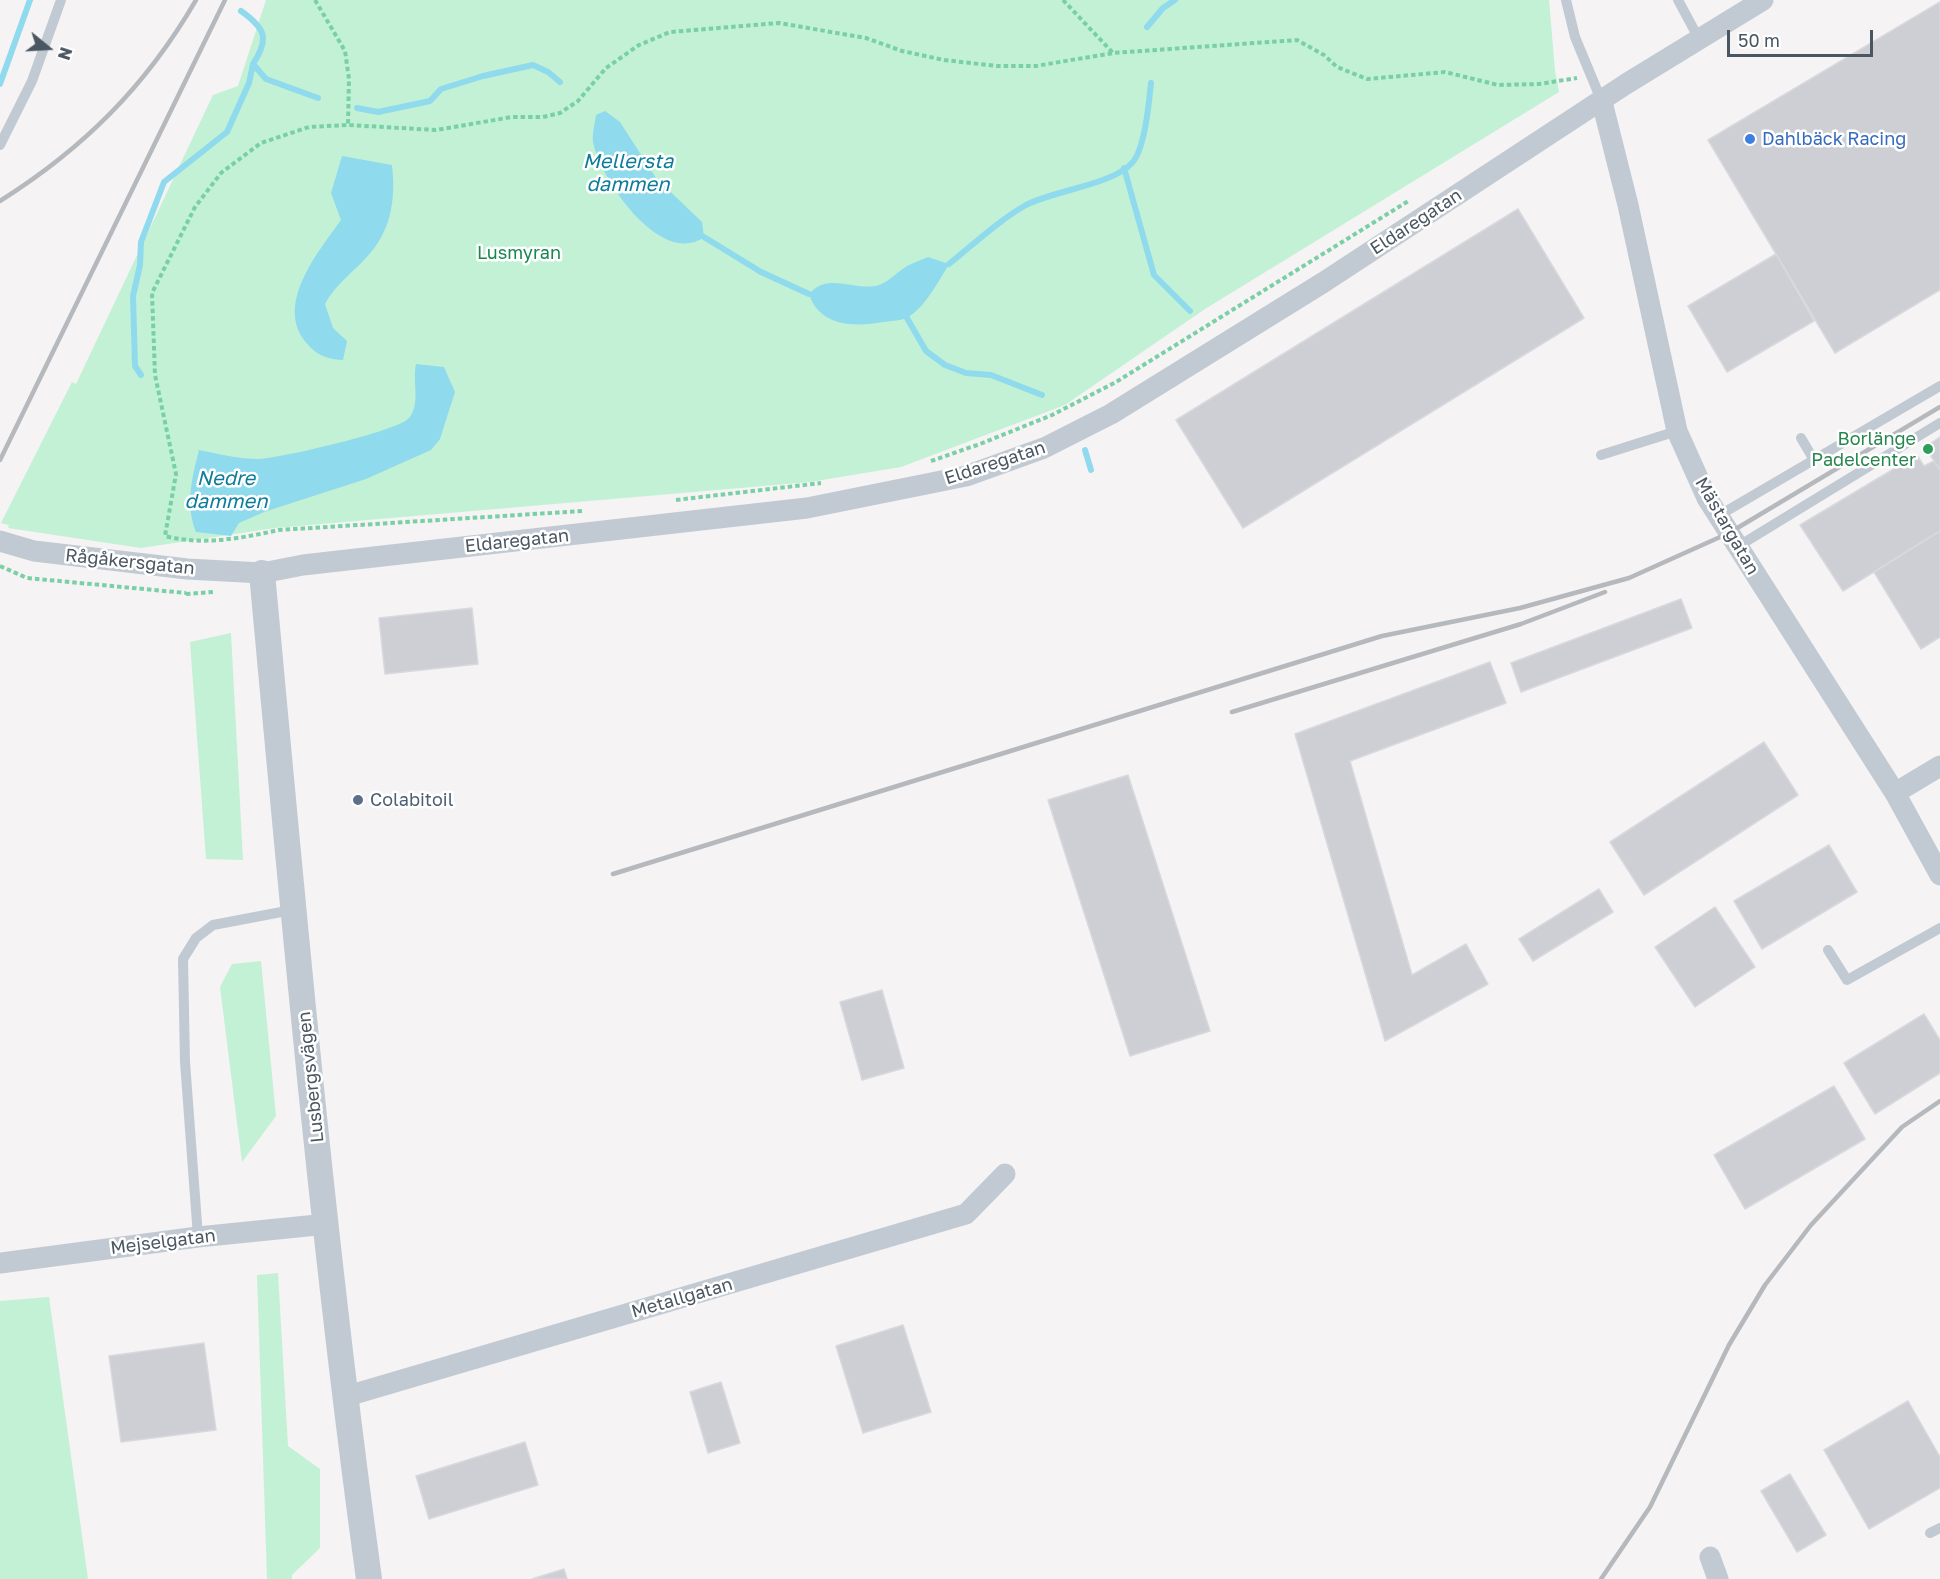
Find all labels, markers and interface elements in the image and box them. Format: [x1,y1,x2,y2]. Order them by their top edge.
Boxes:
north arrow [18,18,78,78]
scale bar [1730,18,1876,56]
text: 50 m [1738,29,1780,51]
text: N [54,45,77,62]
place label: Dahlbäck Racing [1762,128,1906,150]
marker: Dahlbäck Racing [1743,132,1757,146]
water label: Mellersta dammen [583,150,673,197]
street label: Eldaregatan [1366,184,1466,260]
park label: Lusmyran [477,242,561,264]
place label: Borlänge Padelcenter [1811,428,1916,470]
street label: Eldaregatan [942,437,1048,489]
marker: Borlänge Padelcenter [1921,442,1935,456]
water label: Nedre dammen [185,467,267,514]
street label: Mästargatan [1690,473,1764,579]
street label: Eldaregatan [464,525,570,557]
street label: Rågåkersgatan [64,544,196,580]
place label: Colabitoil [370,789,453,811]
marker: Colabitoil [351,793,365,807]
street label: Lusbergsvägen [293,1010,329,1144]
street label: Mejselgatan [109,1225,217,1259]
street label: Metallgatan [629,1273,735,1323]

